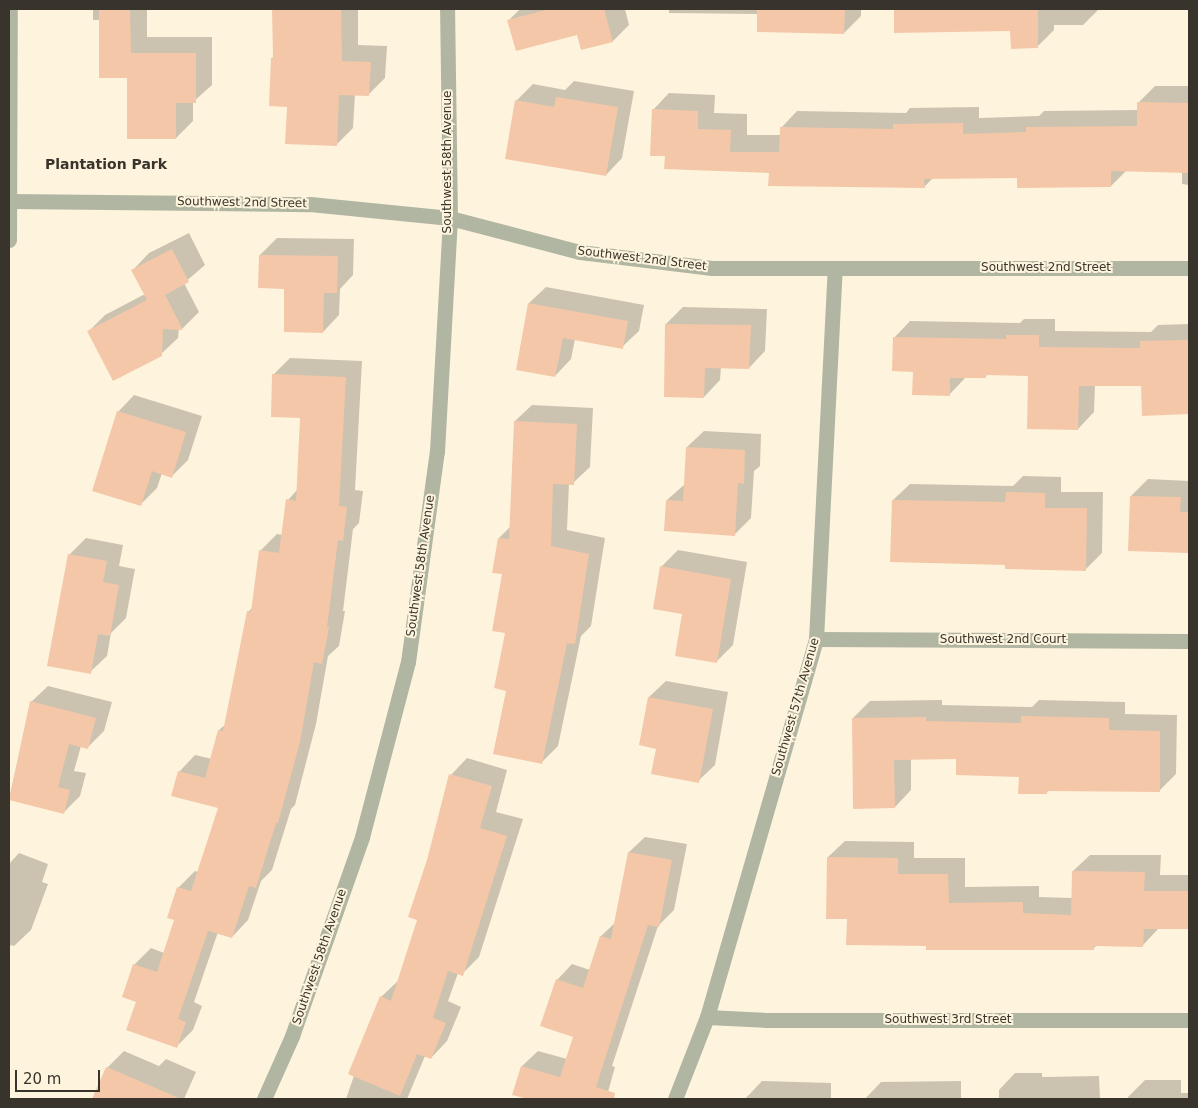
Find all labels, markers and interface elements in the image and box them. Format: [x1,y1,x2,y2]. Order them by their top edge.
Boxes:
street label: Southwest 58th Avenue [441,91,455,233]
district label: Plantation Park [45,156,167,172]
street label: Southwest 2nd Street [177,195,307,211]
street label: Southwest 2nd Street [577,244,707,274]
street label: Southwest 2nd Street [981,261,1111,275]
street label: Southwest 58th Avenue [404,494,438,638]
street label: Southwest 2nd Court [940,633,1066,647]
street label: Southwest 57th Avenue [769,636,823,778]
street label: Southwest 58th Avenue [290,887,350,1027]
street label: Southwest 3rd Street [884,1013,1012,1027]
scale bar [18,1060,102,1092]
text: 20 m [23,1070,61,1088]

